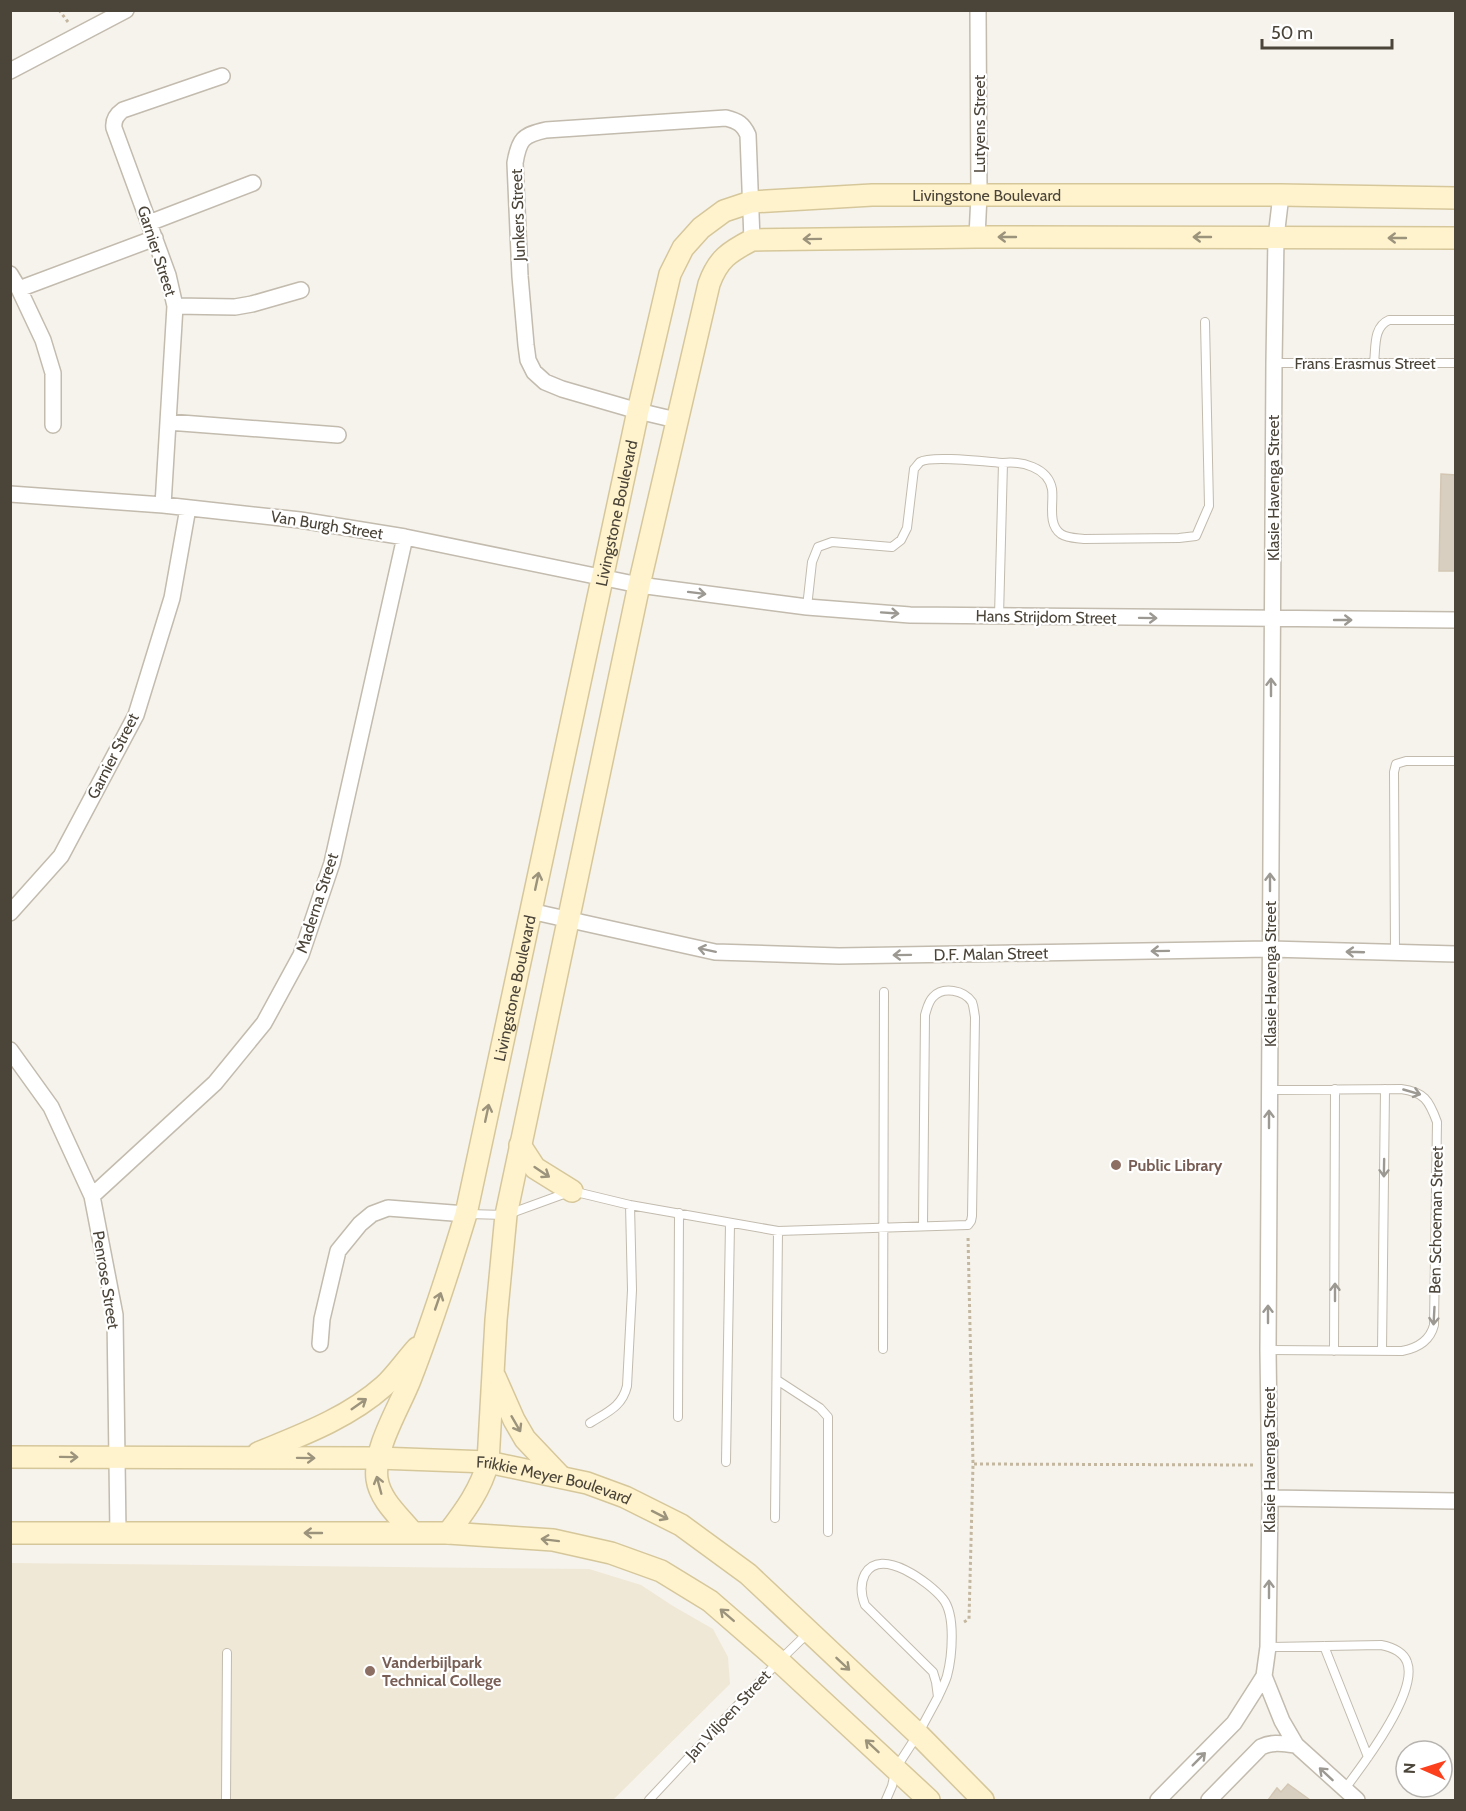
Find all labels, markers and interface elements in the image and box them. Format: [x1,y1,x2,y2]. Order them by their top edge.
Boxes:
scale bar [1262,12,1392,50]
text: 50 m [1271,22,1313,44]
street label: Lutyens Street [970,74,989,173]
street label: Junkers Street [507,168,529,263]
street label: Livingstone Boulevard [912,186,1061,205]
street label: Garnier Street [133,203,181,299]
one-way arrow [998,231,1018,243]
one-way arrow [1193,231,1213,243]
one-way arrow [1388,232,1408,244]
one-way arrow [803,233,823,245]
street label: Frans Erasmus Street [1294,354,1436,373]
street label: Klasie Havenga Street [1264,414,1283,561]
street label: Livingstone Boulevard [591,438,641,588]
street label: Van Burgh Street [269,507,385,543]
one-way arrow [686,587,706,598]
street label: Hans Strijdom Street [975,606,1117,628]
one-way arrow [880,608,900,619]
one-way arrow [1138,612,1158,624]
one-way arrow [1333,614,1353,626]
one-way arrow [1266,677,1277,697]
street label: Garnier Street [83,709,143,802]
street label: Maderna Street [292,850,342,955]
one-way arrow [532,872,543,891]
one-way arrow [1265,872,1276,892]
street label: Klasie Havenga Street [1261,900,1280,1047]
street label: Livingstone Boulevard [489,913,539,1063]
street label: D.F. Malan Street [934,943,1049,964]
one-way arrow [698,944,717,956]
one-way arrow [1151,945,1171,957]
one-way arrow [1346,946,1366,958]
one-way arrow [893,949,913,961]
one-way arrow [1402,1087,1421,1098]
one-way arrow [482,1104,493,1123]
one-way arrow [1264,1109,1275,1129]
street label: Ben Schoeman Street [1425,1145,1447,1294]
place label: Public Library [1128,1156,1223,1175]
marker: Public Library [1109,1158,1123,1172]
one-way arrow [1379,1158,1390,1178]
one-way arrow [533,1166,550,1178]
street label: Penrose Street [89,1229,123,1331]
one-way arrow [1329,1283,1341,1303]
one-way arrow [433,1292,444,1311]
one-way arrow [1262,1304,1274,1324]
one-way arrow [1428,1306,1439,1326]
street label: Klasie Havenga Street [1260,1386,1279,1533]
one-way arrow [350,1398,366,1410]
one-way arrow [511,1415,523,1432]
one-way arrow [58,1451,78,1463]
one-way arrow [295,1452,315,1464]
street label: Frikkie Meyer Boulevard [476,1452,634,1508]
one-way arrow [373,1476,385,1495]
one-way arrow [651,1509,669,1521]
one-way arrow [304,1527,324,1539]
one-way arrow [541,1535,560,1546]
one-way arrow [1263,1579,1275,1599]
one-way arrow [719,1609,735,1622]
place label: Vanderbijlpark Technical College [382,1653,501,1690]
one-way arrow [835,1656,850,1670]
marker: Vanderbijlpark Technical College [363,1664,377,1678]
street label: Jan Viljoen Street [681,1666,775,1765]
one-way arrow [864,1739,879,1753]
north arrow [1394,1739,1454,1799]
one-way arrow [1192,1751,1206,1766]
text: N [1400,1762,1419,1774]
one-way arrow [1319,1766,1334,1781]

